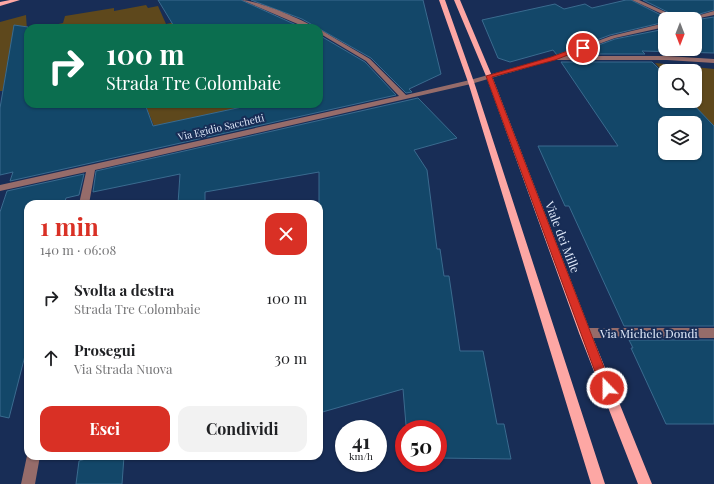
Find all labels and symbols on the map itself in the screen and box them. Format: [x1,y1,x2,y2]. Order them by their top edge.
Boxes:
north arrow [658,12,702,56]
pin [566,31,600,65]
street label: Via Egidio Sacchetti [176,110,265,144]
street label: Viale dei Mille [542,198,584,275]
street label: Via Michele Dondi [599,325,698,341]
position arrow [586,367,628,409]
speed limit sign: 50 [395,420,447,472]

